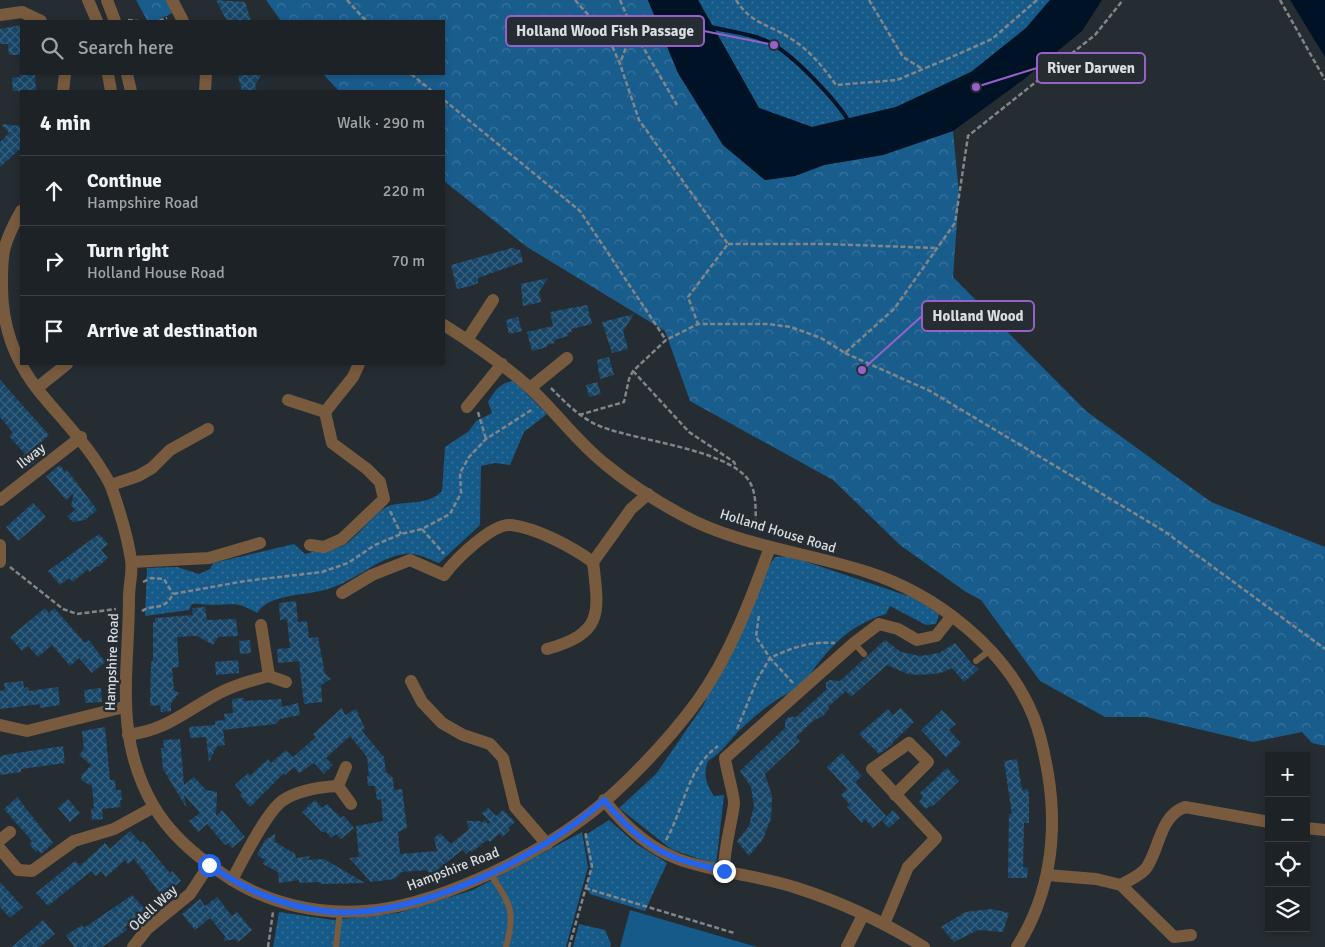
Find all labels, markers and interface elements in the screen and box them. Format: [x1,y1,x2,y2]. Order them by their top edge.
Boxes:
callout: Holland Wood Fish Passage [506,16,704,46]
search box [20,20,445,75]
text: Holland Wood Fish Passage [516,22,694,40]
icon: search [38,34,66,62]
text: Search here [78,36,174,60]
callout: River Darwen [1037,53,1145,83]
text: River Darwen [1047,59,1135,77]
text: 4 min [40,110,91,136]
text: Walk · 290 m [337,113,425,133]
text: Continue [87,169,162,193]
icon: ahead [40,177,68,205]
text: 220 m [383,181,425,201]
text: Hampshire Road [87,193,199,213]
text: Turn right [87,239,169,263]
icon: right [40,247,68,275]
text: 70 m [391,251,425,271]
text: Holland House Road [87,263,225,283]
callout: Holland Wood [922,301,1034,331]
text: Holland Wood [932,307,1024,325]
icon: arrive [40,317,68,345]
text: Arrive at destination [87,319,258,343]
street label: Ilway [13,439,49,472]
street label: Holland House Road [718,505,838,557]
street label: Hampshire Road [102,613,122,711]
map controls [1265,752,1310,932]
button: + [1265,752,1310,797]
button: − [1265,797,1310,842]
button: locate [1265,842,1310,887]
street label: Hampshire Road [404,844,502,894]
route start [198,854,221,877]
route end [713,860,736,883]
street label: Odell Way [125,881,181,935]
button: layers [1265,887,1310,932]

